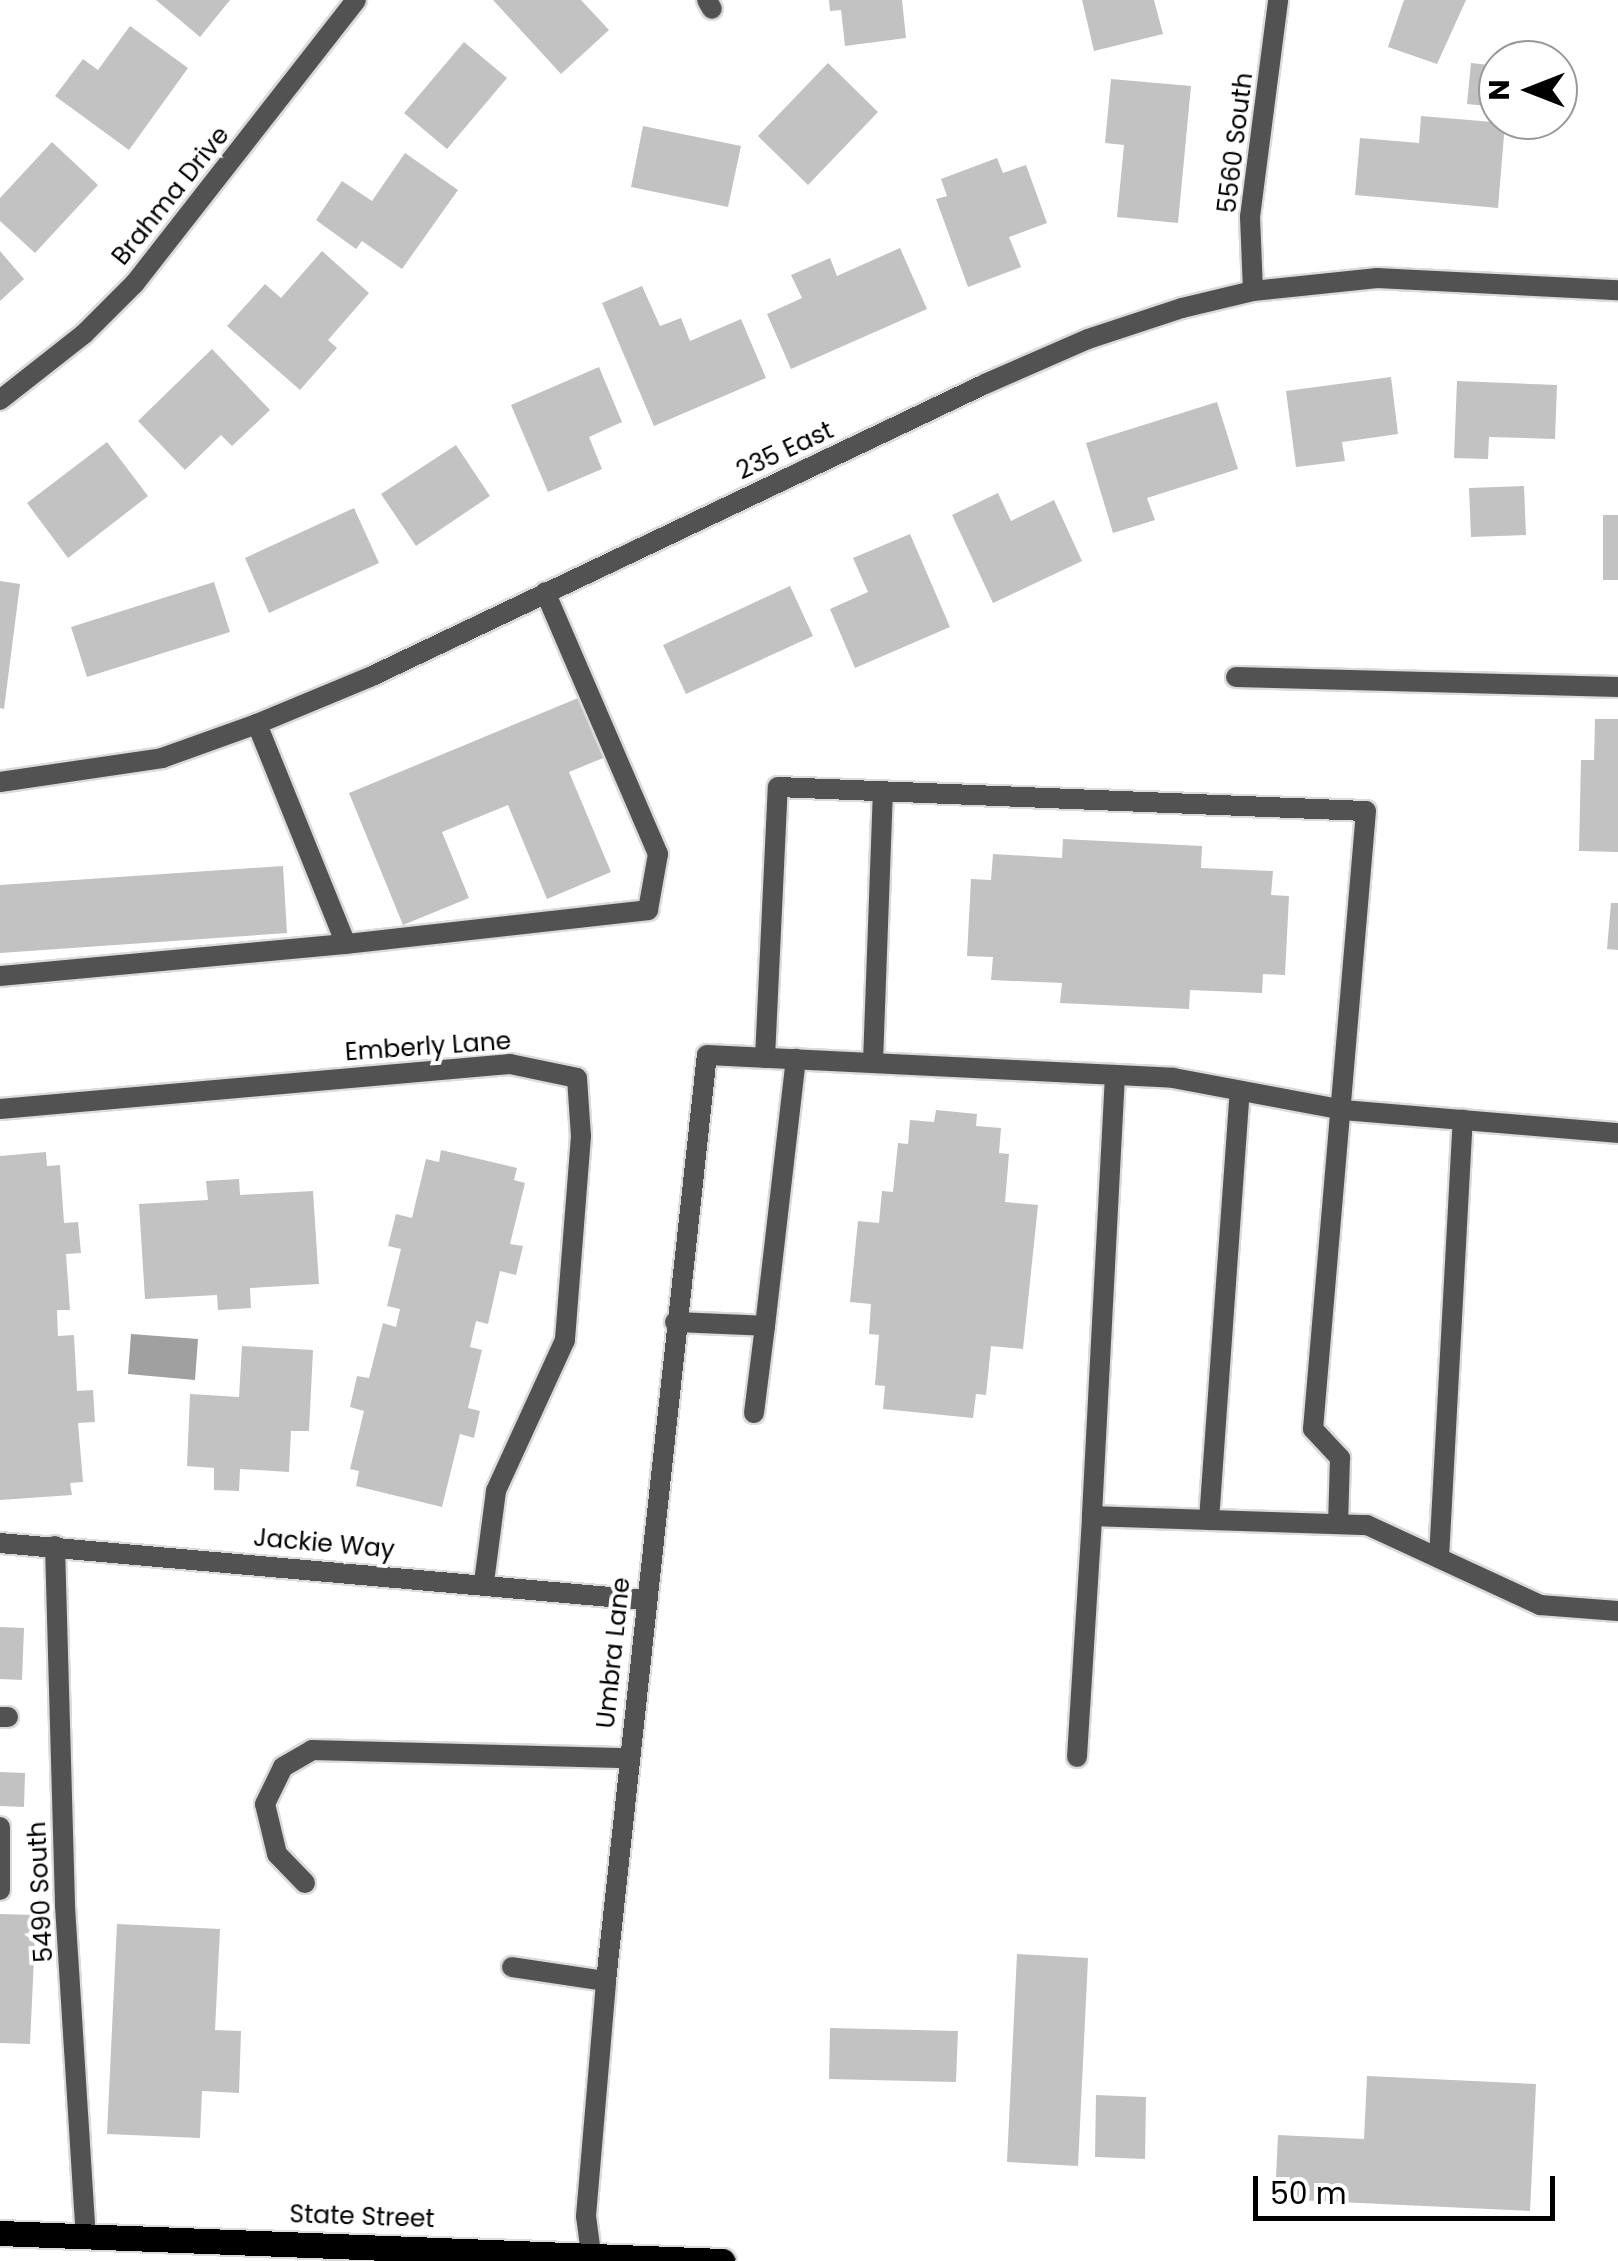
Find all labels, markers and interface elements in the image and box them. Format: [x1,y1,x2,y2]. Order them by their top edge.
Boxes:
north arrow [1478,40,1578,140]
street label: 5560 South [1212,71,1260,215]
text: N [1480,79,1519,101]
street label: Brahma Drive [106,121,236,271]
street label: 235 East [732,416,838,486]
street label: Emberly Lane [344,1026,512,1068]
street label: Jackie Way [252,1523,396,1565]
street label: Umbra Lane [591,1576,637,1730]
street label: 5490 South [22,1821,60,1963]
scale bar [1258,2156,1560,2218]
text: 50 m [1270,2172,1347,2215]
street label: State Street [289,2199,435,2235]

